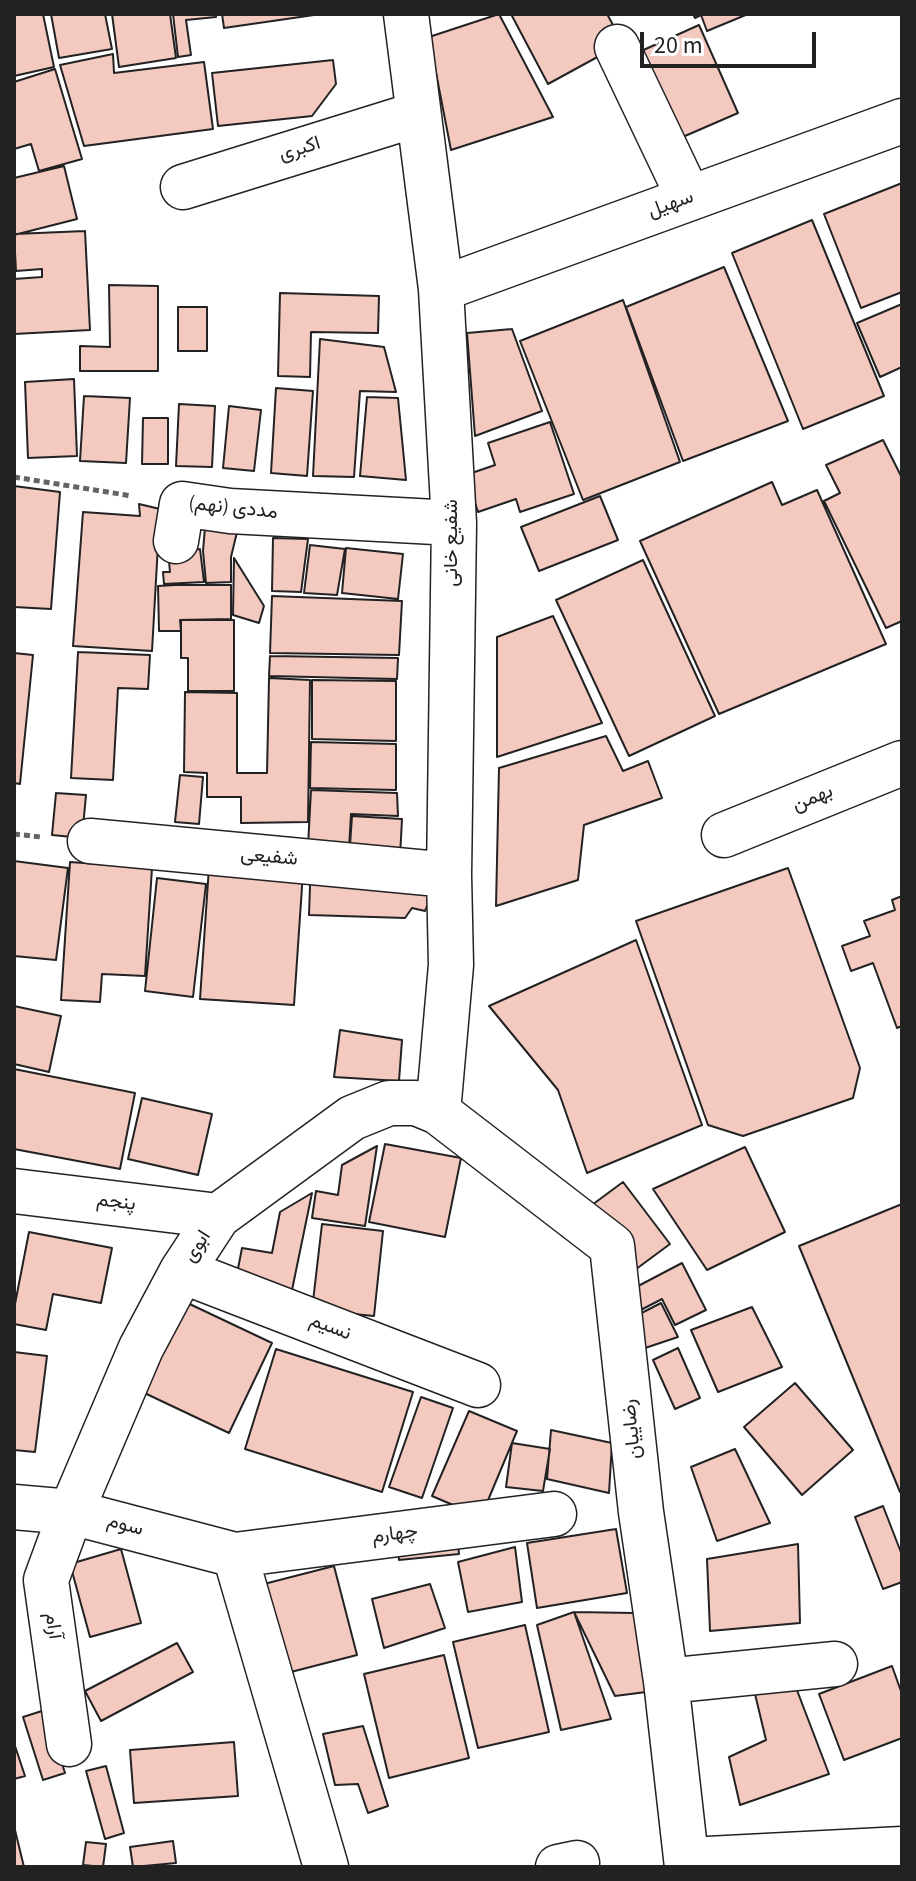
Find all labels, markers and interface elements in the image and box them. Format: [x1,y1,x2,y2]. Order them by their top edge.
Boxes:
scale bar [644,16,820,66]
text: 20 m [654,28,703,63]
street label: اکبری [276,132,324,168]
street label: سهیل [645,186,697,224]
street label: مددی (نهم) [187,492,279,526]
street label: شفیع خانی [441,499,465,587]
street label: بهمن [789,780,837,818]
street label: شفیعی [239,844,299,872]
street label: پنجم [95,1189,137,1217]
street label: ابوی [179,1226,217,1268]
street label: نسیم [306,1309,354,1347]
street label: رضاییان [618,1398,648,1460]
street label: سوم [104,1510,146,1542]
street label: چهارم [371,1520,419,1550]
street label: آرام [38,1611,66,1641]

